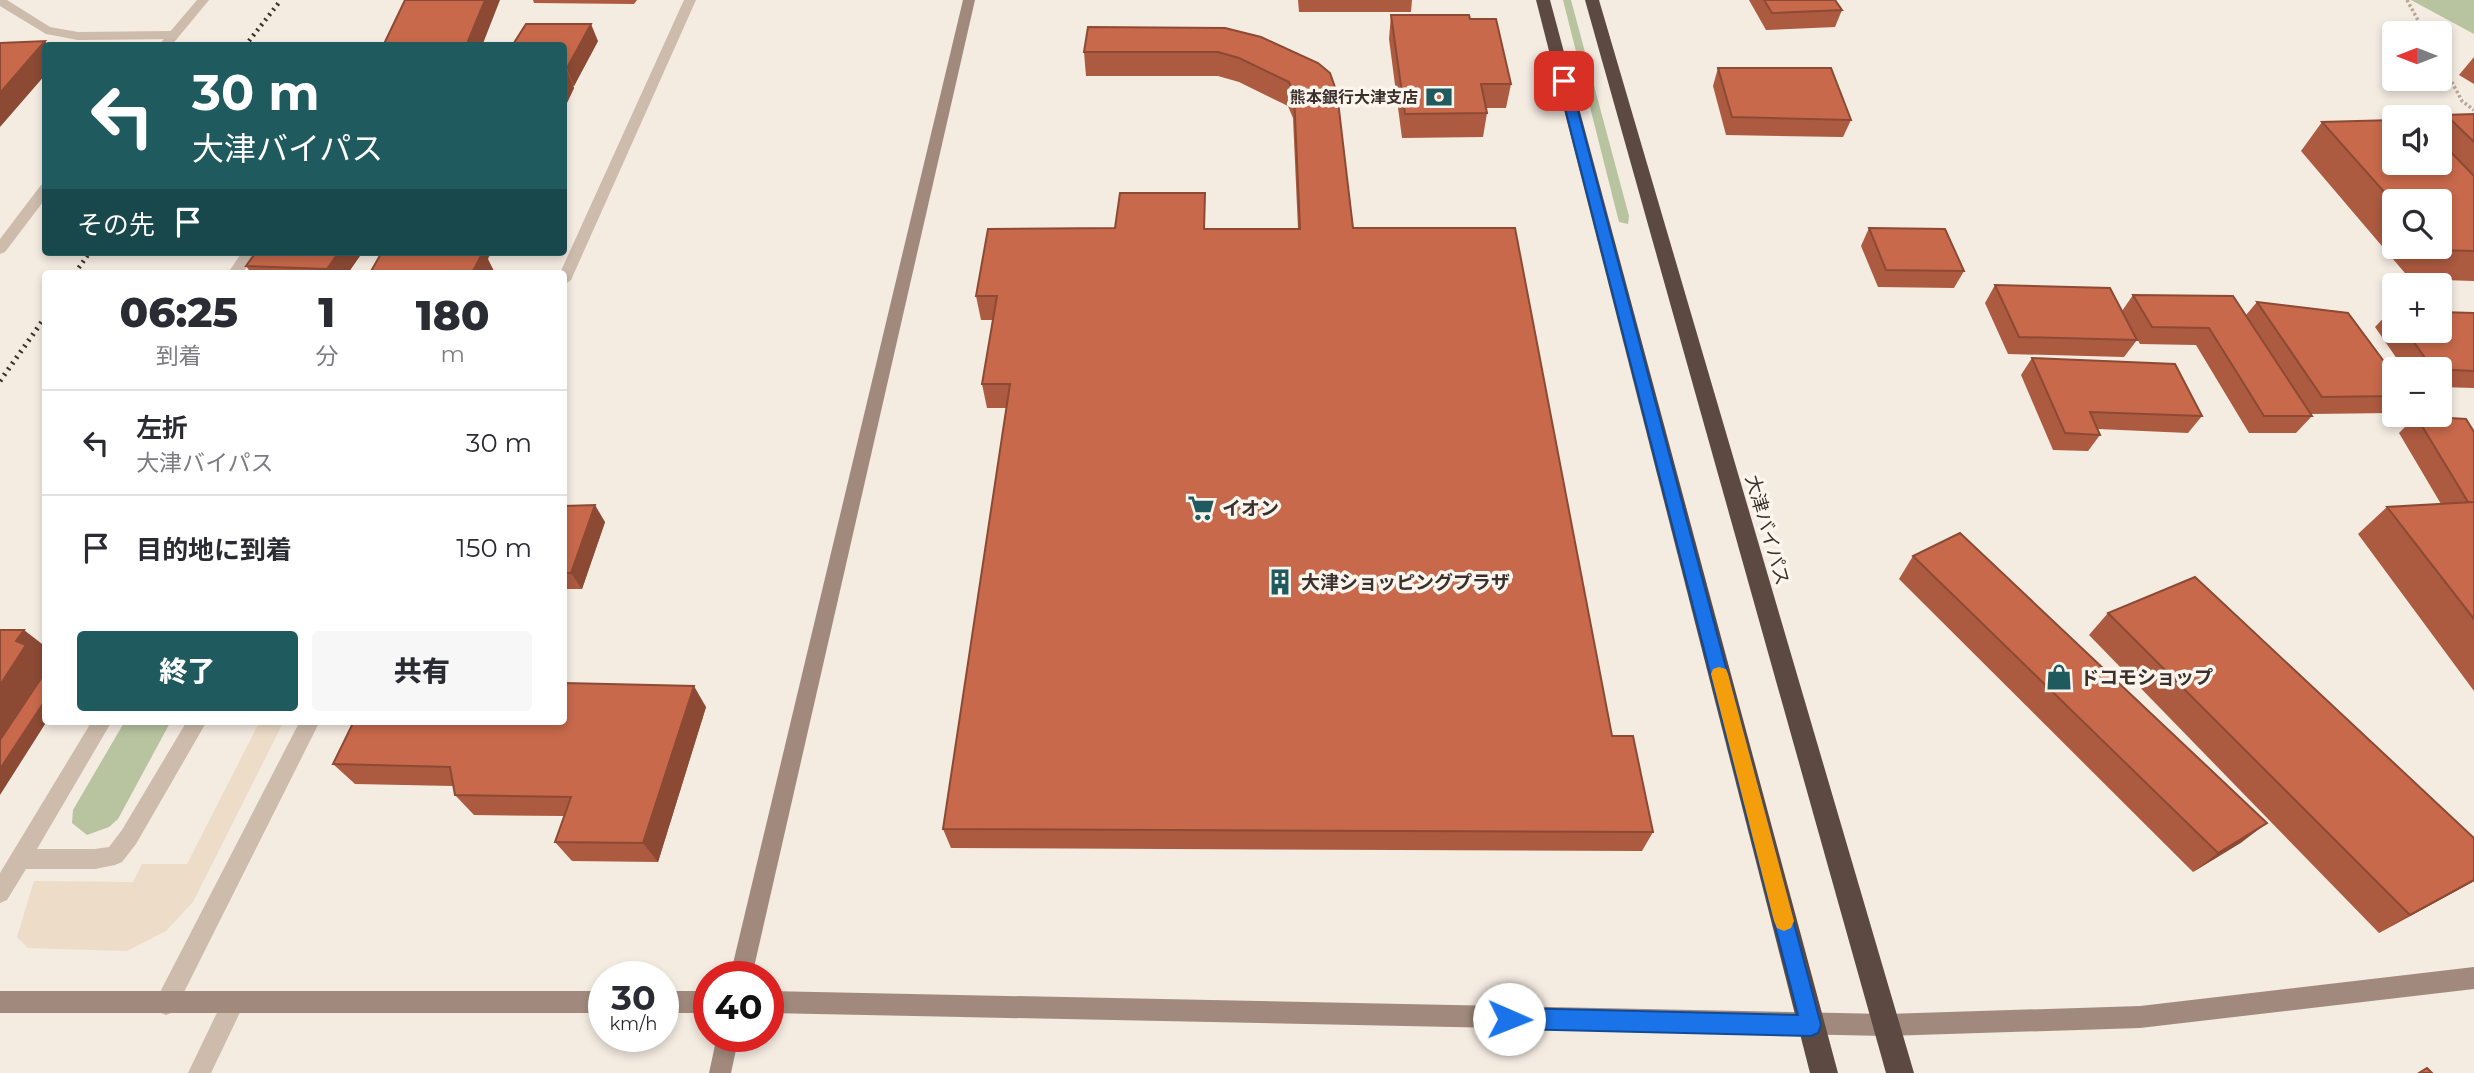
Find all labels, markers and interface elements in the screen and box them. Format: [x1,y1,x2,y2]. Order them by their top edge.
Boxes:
north arrow [2382,21,2452,91]
map controls [2382,21,2452,427]
pin [1534,51,1594,111]
icon: arrive [1545,62,1583,100]
text: 30 m [192,63,320,122]
icon: left [77,70,168,161]
bank icon: 熊本銀行大津支店 [1424,82,1454,112]
place label: 熊本銀行大津支店 [1290,88,1418,107]
button: sound [2382,105,2452,175]
text: 大津バイパス [192,129,383,168]
button: search [2382,189,2452,259]
icon: arrive [169,203,207,241]
text: その先 [77,209,155,241]
button: + [2382,273,2452,343]
text: 06:25 [119,286,238,338]
text: 1 [318,286,335,338]
text: 180 [416,289,490,341]
text: m [440,340,465,368]
text: 到着 [156,342,202,370]
text: 分 [315,342,338,370]
button: − [2382,357,2452,427]
text: 左折 [136,412,188,444]
icon: left [77,424,115,462]
text: 30 m [466,427,532,459]
text: 大津バイパス [136,449,274,477]
street label: 大津バイパス [1741,472,1794,588]
supermarket icon: イオン [1186,493,1216,523]
place label: イオン [1222,497,1279,520]
icon: arrive [77,529,115,567]
text: 150 m [456,532,532,564]
text: 目的地に到着 [136,534,292,566]
building icon: 大津ショッピングプラザ [1265,567,1295,597]
place label: 大津ショッピングプラザ [1301,571,1510,594]
button: 終了 [77,631,298,711]
button: 共有 [312,631,532,711]
shop icon: ドコモショップ [2044,662,2074,692]
place label: ドコモショップ [2080,666,2213,689]
speed limit sign: 40 [693,961,784,1052]
text: 30 [611,976,656,1019]
position arrow [1472,982,1546,1056]
text: km/h [609,1013,658,1035]

